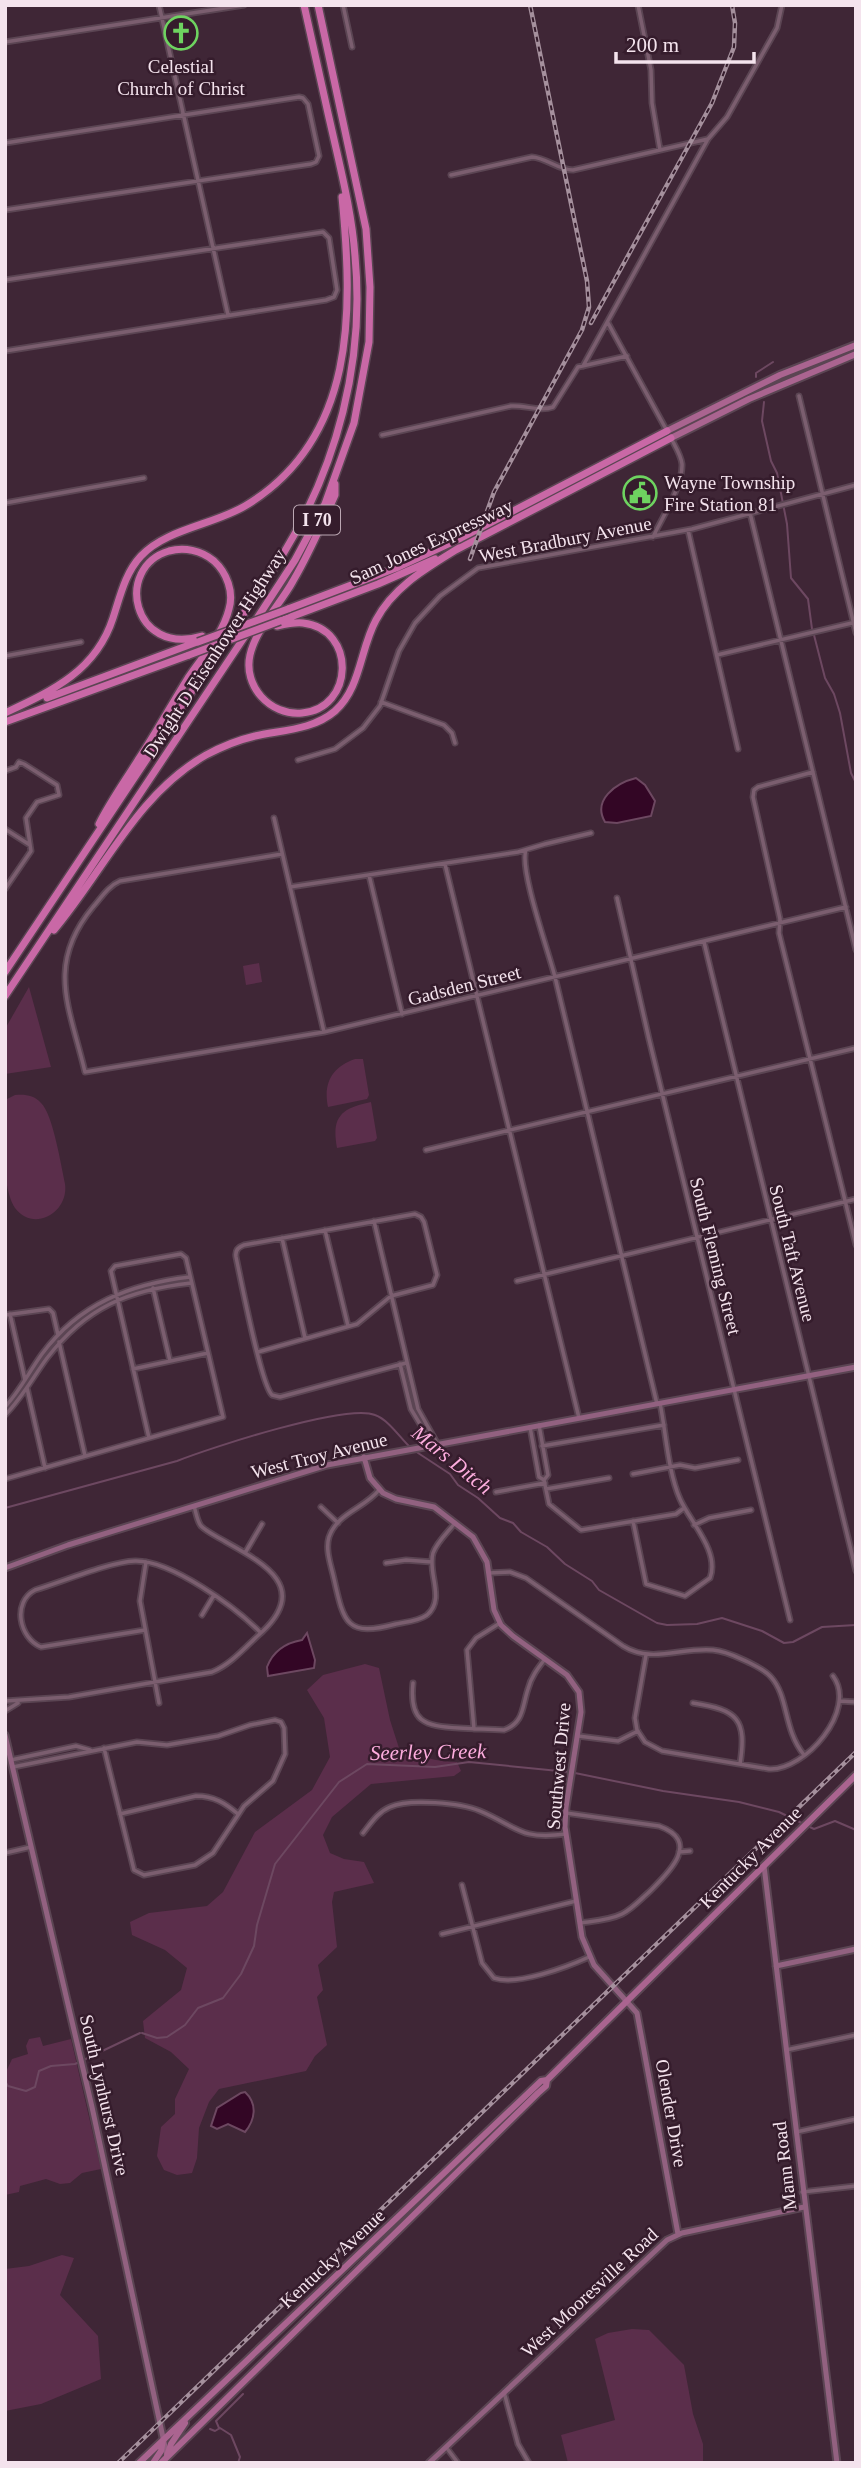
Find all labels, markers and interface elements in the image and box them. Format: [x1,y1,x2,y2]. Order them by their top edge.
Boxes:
church icon: Celestial Church of Christ [162,14,200,52]
scale bar [616,21,754,65]
text: 200 m [626,33,679,57]
place label: Celestial Church of Christ [117,56,246,99]
place label: Wayne Township Fire Station 81 [664,472,795,515]
public building icon: Wayne Township Fire Station 81 [621,474,659,512]
street label: Sam Jones Expressway [346,494,516,588]
road number: I 70 [294,506,340,534]
street label: West Bradbury Avenue [477,512,653,567]
street label: Dwight D Eisenhower Highway [139,545,290,761]
street label: Gadsden Street [406,961,523,1010]
street label: South Fleming Street [686,1175,745,1338]
street label: South Taft Avenue [765,1182,820,1324]
water label: Mars Ditch [406,1420,497,1500]
street label: West Troy Avenue [249,1428,389,1483]
street label: Southwest Drive [542,1702,575,1830]
water label: Seerley Creek [370,1739,487,1765]
street label: Kentucky Avenue [695,1802,806,1913]
street label: South Lynhurst Drive [76,2013,133,2178]
street label: Olender Drive [652,2057,691,2169]
street label: Mann Road [769,2120,800,2211]
street label: Kentucky Avenue [276,2205,389,2312]
street label: West Mooresville Road [517,2223,662,2361]

